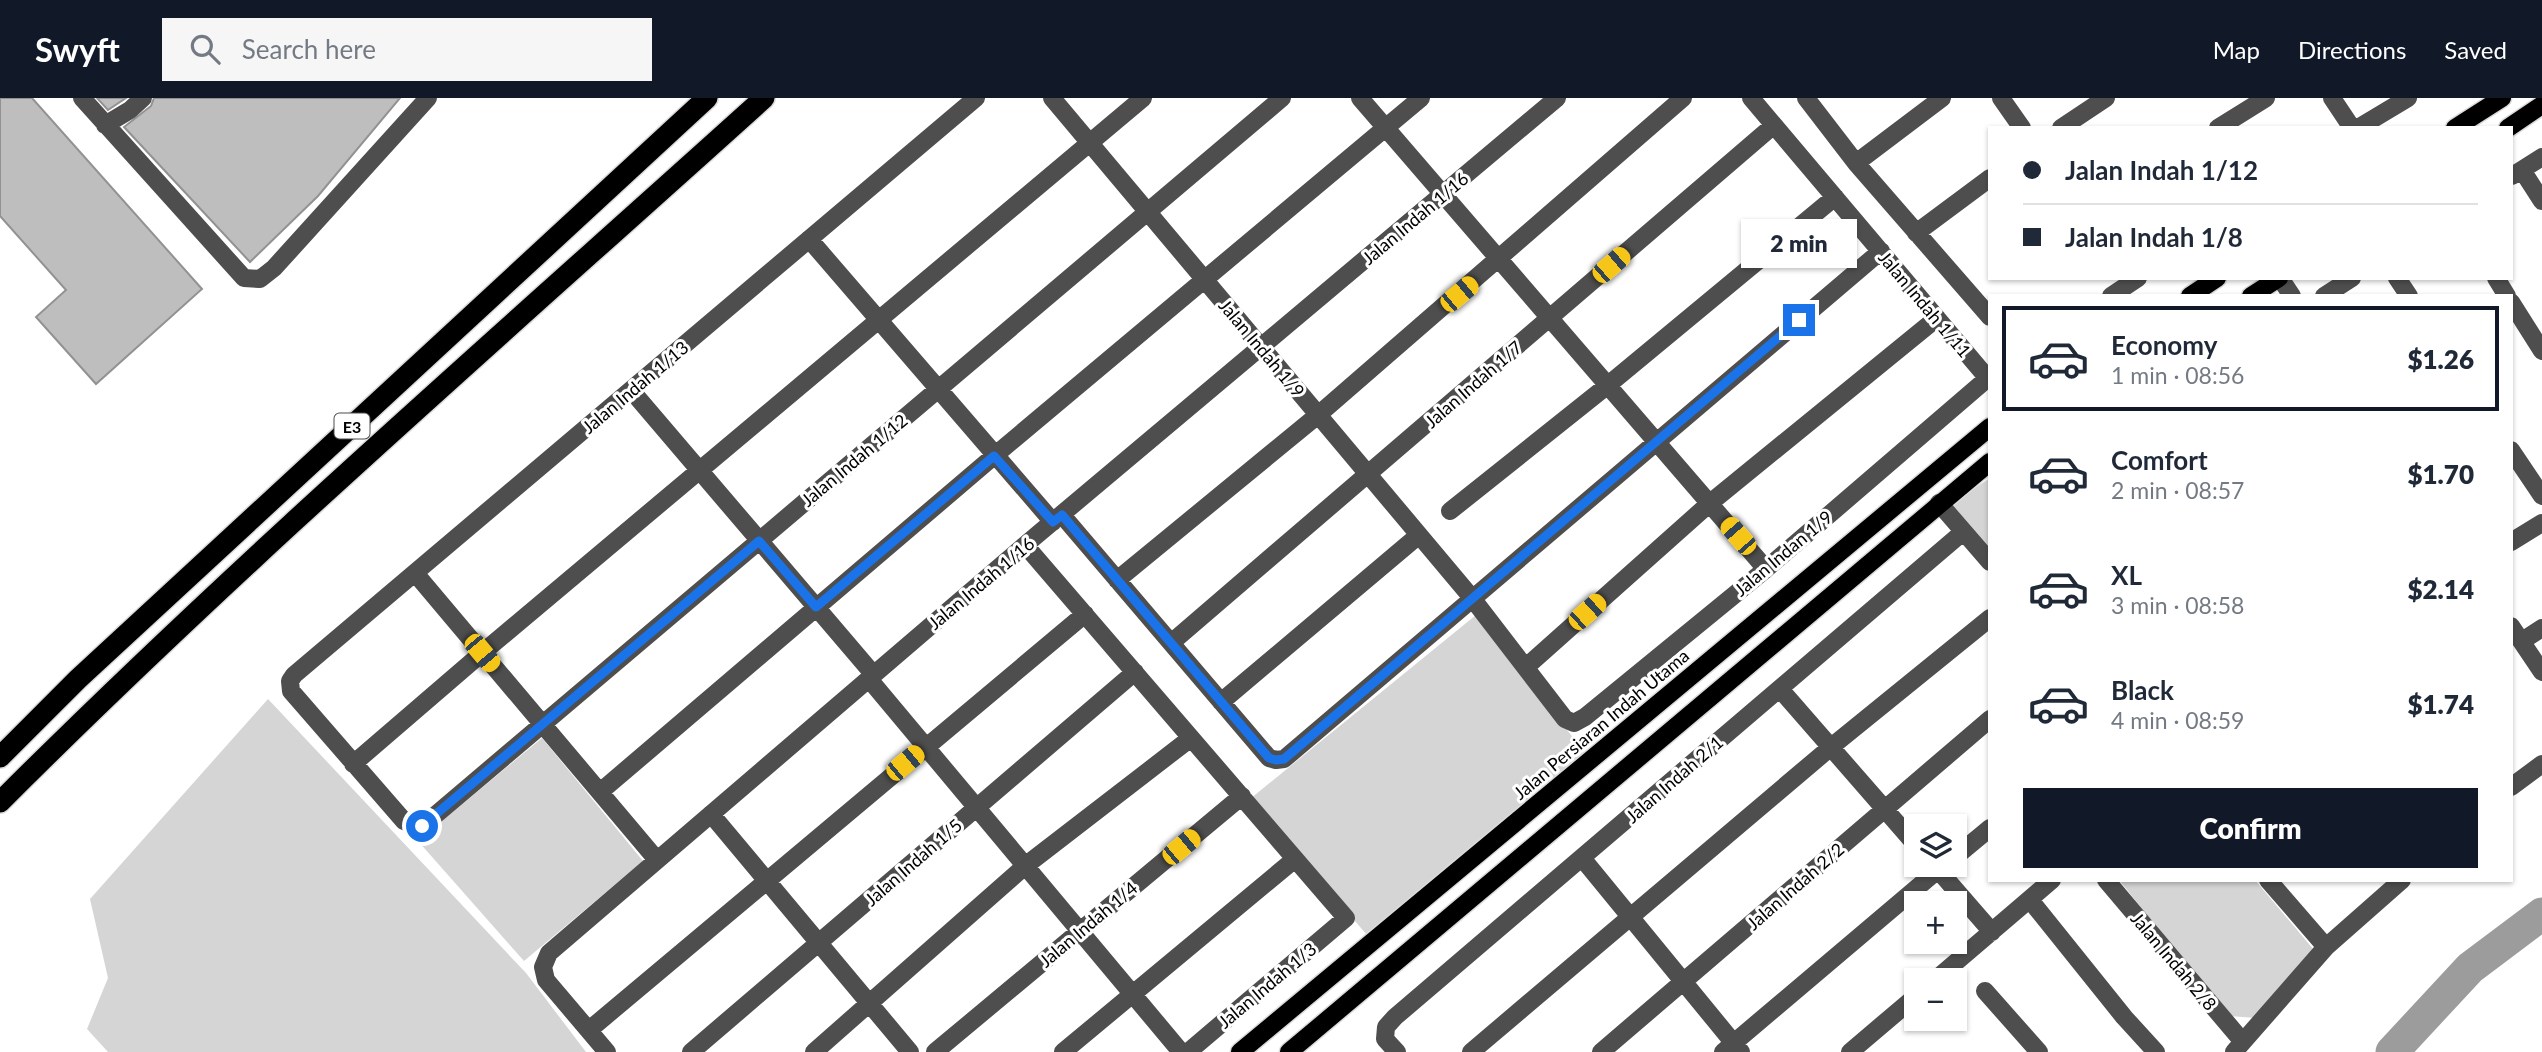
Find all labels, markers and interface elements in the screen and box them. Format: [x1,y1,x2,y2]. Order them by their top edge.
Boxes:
search box [162,18,652,81]
text: Swyft [35,29,120,69]
icon: search [186,30,224,68]
text: Search here [242,33,376,65]
text: Map [2213,35,2260,64]
text: Directions [2298,35,2406,64]
text: Saved [2444,35,2507,64]
text: Jalan Indah 1/12 [2065,154,2258,186]
street label: Jalan Indah 1/16 [1357,167,1473,269]
callout: 2 min [1741,218,1857,268]
text: Jalan Indah 1/8 [2065,221,2243,253]
text: 2 min [1770,229,1828,257]
car [1589,243,1634,287]
street label: Jalan Indah 1/11 [1874,246,1976,362]
car [1437,272,1482,316]
street label: Jalan Indah 1/9 [1214,294,1310,402]
route end [1783,304,1815,336]
icon: car [2027,327,2090,390]
text: Economy [2111,329,2217,361]
street label: Jalan Indah 1/13 [577,336,693,438]
street label: Jalan Indah 1/7 [1420,336,1526,432]
text: $1.26 [2407,343,2474,375]
text: 1 min · 08:56 [2111,361,2244,389]
street label: Jalan Indah 1/12 [796,409,912,511]
road number: E3 [334,414,370,438]
icon: car [2027,442,2090,505]
text: Comfort [2111,444,2208,476]
text: $1.70 [2407,458,2474,490]
text: 2 min · 08:57 [2111,476,2244,504]
street label: Jalan Indan 1/9 [1729,505,1837,601]
car [1717,513,1760,559]
street label: Jalan Indah 1/16 [923,532,1039,634]
icon: car [2027,557,2090,620]
text: XL [2111,559,2142,591]
text: $2.14 [2407,573,2474,605]
car [1565,590,1610,634]
text: 3 min · 08:58 [2111,591,2244,619]
car [461,630,504,676]
street label: Jalan Persiaran Indah Utama [1509,644,1693,804]
icon: car [2027,672,2090,735]
text: Black [2111,674,2174,706]
text: $1.74 [2407,688,2474,720]
text: 4 min · 08:59 [2111,706,2244,734]
street label: Jalan Indah 2/1 [1621,731,1727,827]
car [883,741,928,785]
button: Confirm [2023,788,2478,868]
route start [406,810,438,842]
street label: Jalan Indah 1/5 [860,814,966,910]
map controls [1904,814,1967,1031]
button: layers [1904,814,1967,877]
car [1159,825,1204,869]
street label: Jalan Indah 2/2 [1742,838,1848,934]
street label: Jalan Indah 1/4 [1034,876,1142,972]
button: + [1904,891,1967,954]
street label: Jalan Indah 2/8 [2126,907,2222,1015]
street label: Jalan Indah 1/3 [1213,937,1321,1033]
button: − [1904,968,1967,1031]

